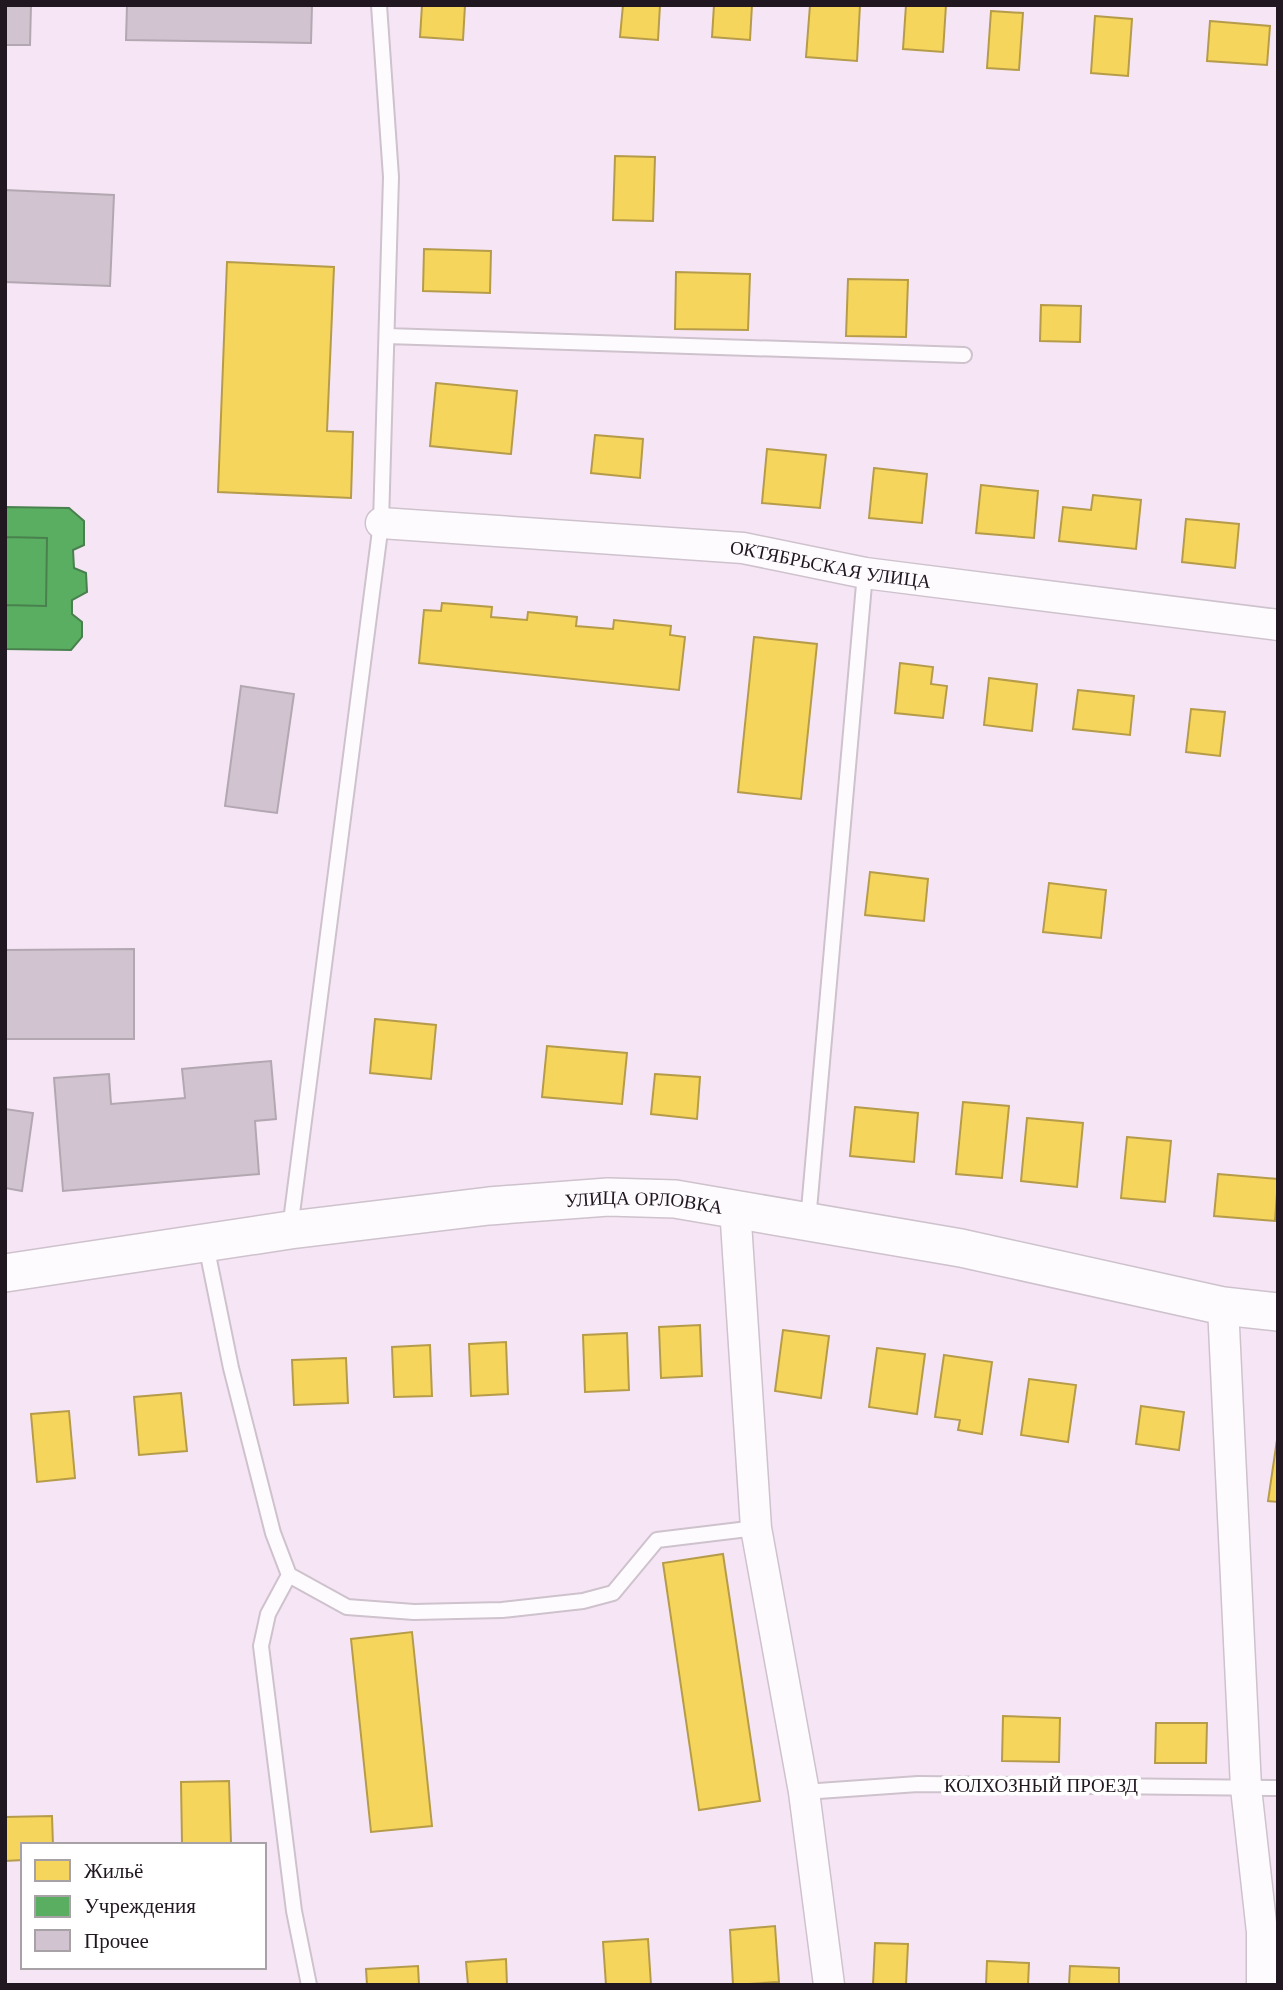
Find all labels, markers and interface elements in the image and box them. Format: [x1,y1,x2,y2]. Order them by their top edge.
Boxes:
street label: ОКТЯБРЬСКАЯ УЛИЦА [729,537,933,592]
street label: УЛИЦА ОРЛОВКА [564,1186,725,1218]
street label: КОЛХОЗНЫЙ ПРОЕЗД [944,1775,1138,1796]
legend [21,1843,266,1969]
text: Жильё [84,1859,143,1883]
text: Учреждения [84,1894,196,1918]
text: Прочее [84,1929,149,1953]

